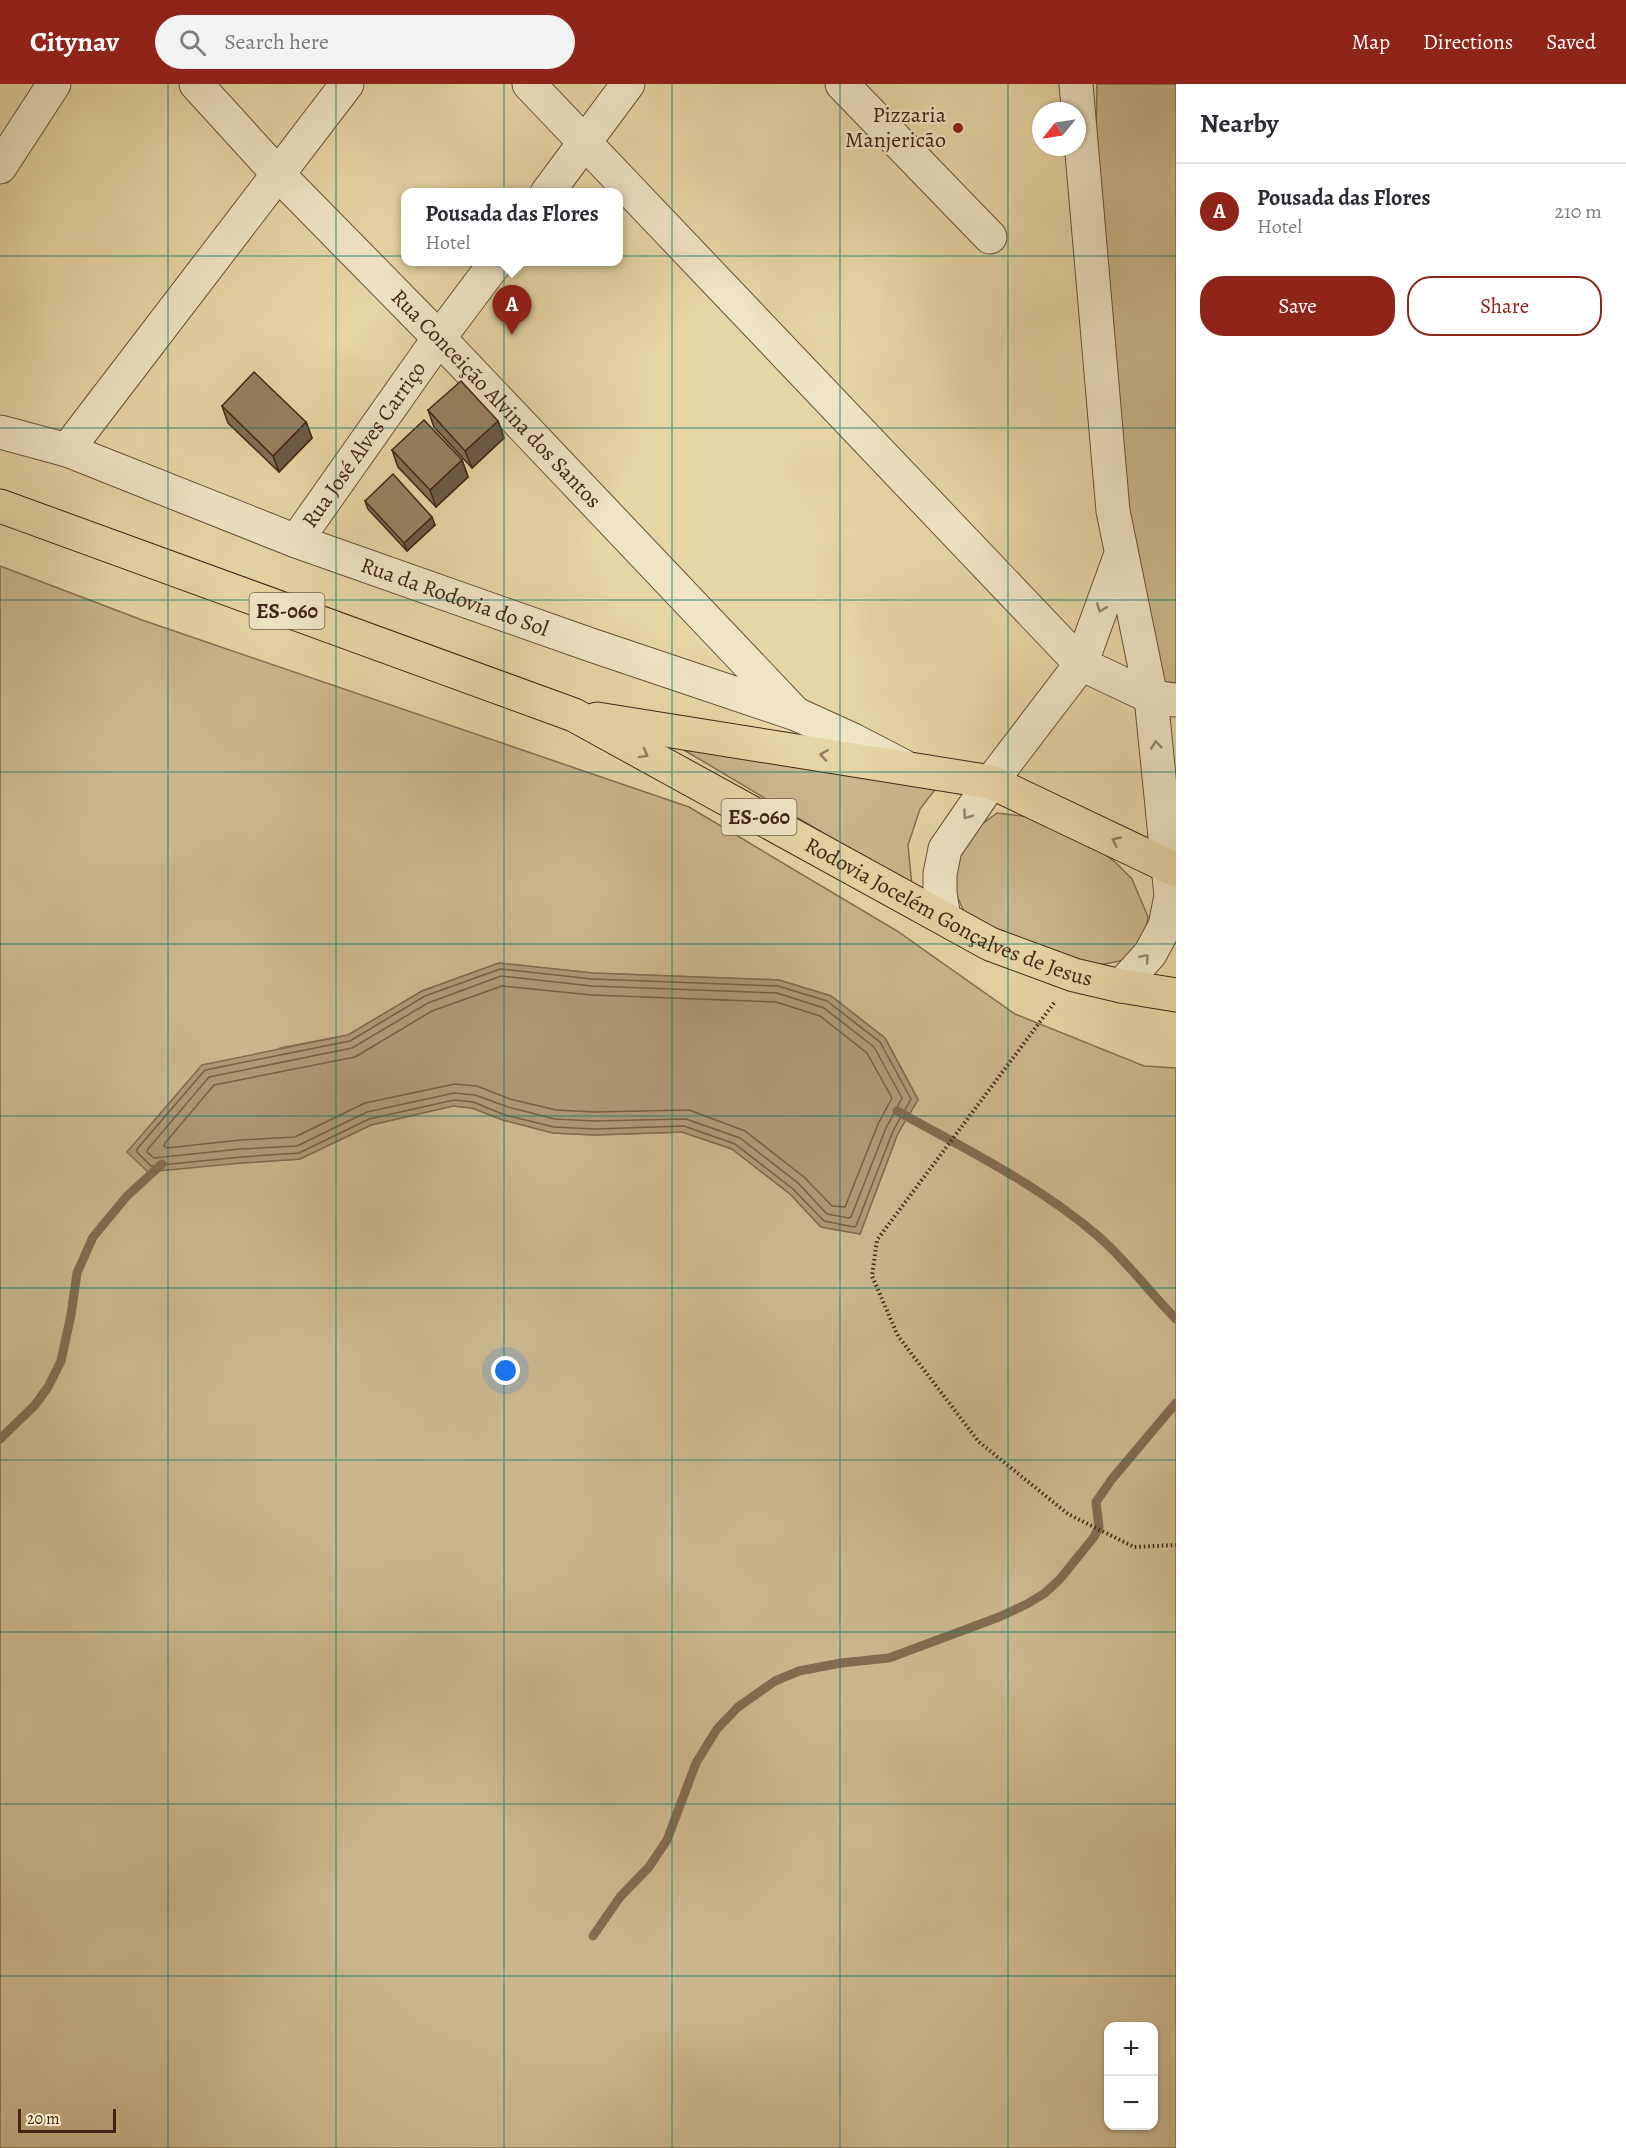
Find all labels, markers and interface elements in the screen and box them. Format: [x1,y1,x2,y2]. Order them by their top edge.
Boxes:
search box [155,15,575,69]
text: Citynav [30,23,119,61]
icon: search [176,26,209,59]
text: Search here [224,27,329,57]
text: Map [1352,28,1390,56]
text: Directions [1423,28,1513,56]
text: Saved [1546,28,1596,56]
place label: Pizzaria Manjericão [845,100,947,155]
north arrow [1032,102,1086,156]
text: Nearby [1200,106,1279,141]
marker: Pizzaria Manjericão [951,121,965,135]
text: Pousada das Flores [1257,183,1430,213]
popup [401,188,623,266]
text: A [1213,198,1226,225]
text: 210 m [1554,198,1602,225]
text: Pousada das Flores [425,199,599,229]
text: Hotel [1257,213,1302,240]
text: Hotel [425,229,470,256]
button: Save [1200,276,1395,336]
button: Share [1407,276,1602,336]
street label: Rua Conceição Alvina dos Santos [385,285,607,513]
pin: A [492,286,532,335]
street label: Rua José Alves Carriço [295,355,433,534]
street label: Rua da Rodovia do Sol [357,550,553,644]
road number: ES-060 [250,593,324,629]
one-way arrow [1095,603,1108,613]
one-way arrow [1150,740,1163,749]
one-way arrow [637,747,648,758]
one-way arrow [819,750,829,762]
road number: ES-060 [722,799,796,835]
one-way arrow [963,808,974,819]
street label: Rodovia Jocelém Gonçalves de Jesus [799,830,1095,994]
one-way arrow [1111,836,1122,848]
one-way arrow [1138,954,1149,965]
your location [491,1356,520,1385]
map controls [1104,2022,1158,2130]
button: + [1104,2022,1158,2076]
button: − [1104,2076,1158,2130]
scale bar [18,2106,116,2134]
text: 20 m [27,2108,60,2130]

